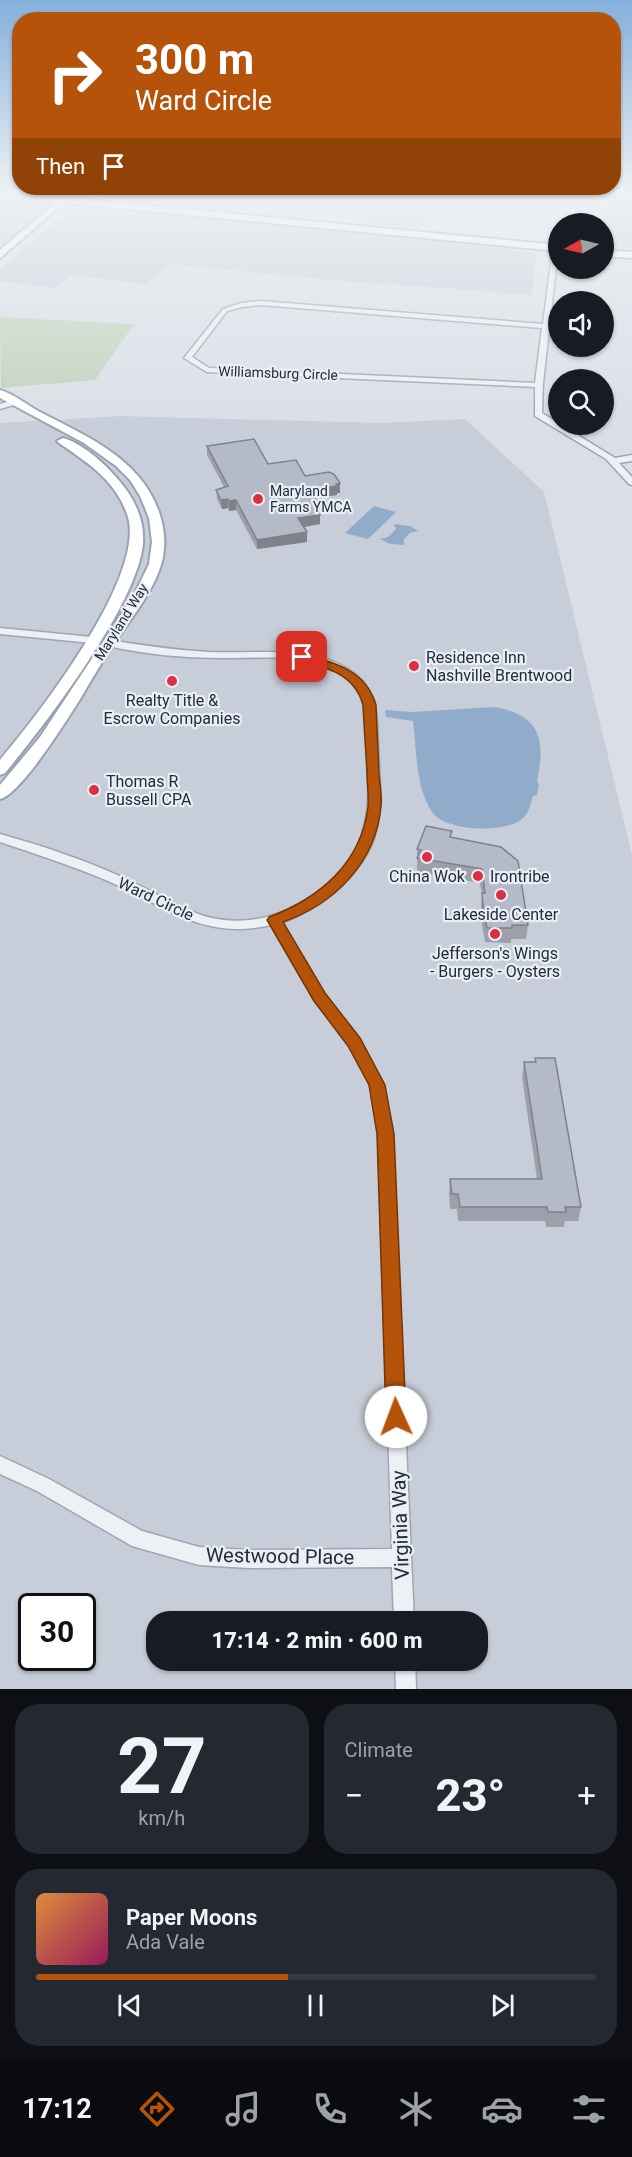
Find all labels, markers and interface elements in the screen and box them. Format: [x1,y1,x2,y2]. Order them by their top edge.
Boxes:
text: 300 m [135,35,254,84]
icon: right [36,36,114,114]
text: Ward Circle [135,85,272,117]
icon: arrive [97,150,130,183]
text: Then [36,154,85,179]
north arrow [548,213,614,279]
map controls [548,213,614,435]
button: sound [548,291,614,357]
street label: Williamsburg Circle [218,363,338,383]
button: search [548,369,614,435]
place label: Maryland Farms YMCA [270,483,352,515]
marker: Maryland Farms YMCA [251,492,265,506]
street label: Maryland Way [91,580,151,663]
pin [276,631,327,682]
icon: arrive [285,640,318,673]
place label: Residence Inn Nashville Brentwood [426,648,572,685]
marker: Residence Inn Nashville Brentwood [407,659,421,673]
marker: Realty Title & Escrow Companies [165,674,179,688]
place label: Realty Title & Escrow Companies [104,691,240,728]
place label: Thomas R Bussell CPA [106,772,192,809]
marker: Thomas R Bussell CPA [87,783,101,797]
marker: China Wok [420,850,434,864]
place label: China Wok [389,867,466,886]
place label: Irontribe [490,867,550,886]
marker: Irontribe [471,869,485,883]
street label: Ward Circle [115,873,197,925]
marker: Lakeside Center [494,888,508,902]
place label: Lakeside Center [444,905,559,924]
marker: Jefferson's Wings - Burgers - Oysters [488,927,502,941]
place label: Jefferson's Wings - Burgers - Oysters [430,944,560,981]
position arrow [364,1385,428,1449]
street label: Virginia Way [386,1469,414,1580]
street label: Westwood Place [206,1543,354,1569]
speed limit sign: 30 [18,1593,96,1671]
text: 17:14 · 2 min · 600 m [212,1628,422,1653]
text: 27 [117,1721,207,1812]
text: Climate [345,1738,413,1762]
text: 23° [436,1769,505,1822]
text: − [345,1776,363,1815]
text: + [577,1776,596,1815]
text: km/h [138,1806,185,1830]
text: Paper Moons [126,1905,257,1930]
text: Ada Vale [126,1930,205,1954]
icon: previous [113,1989,146,2022]
icon: pause [299,1989,332,2022]
icon: next [486,1989,519,2022]
icon: directions [136,2088,178,2130]
icon: music [222,2088,264,2130]
icon: phone [309,2088,351,2130]
icon: climate [395,2088,437,2130]
icon: car [481,2088,523,2130]
icon: filters [568,2088,610,2130]
text: 17:12 [22,2093,92,2125]

